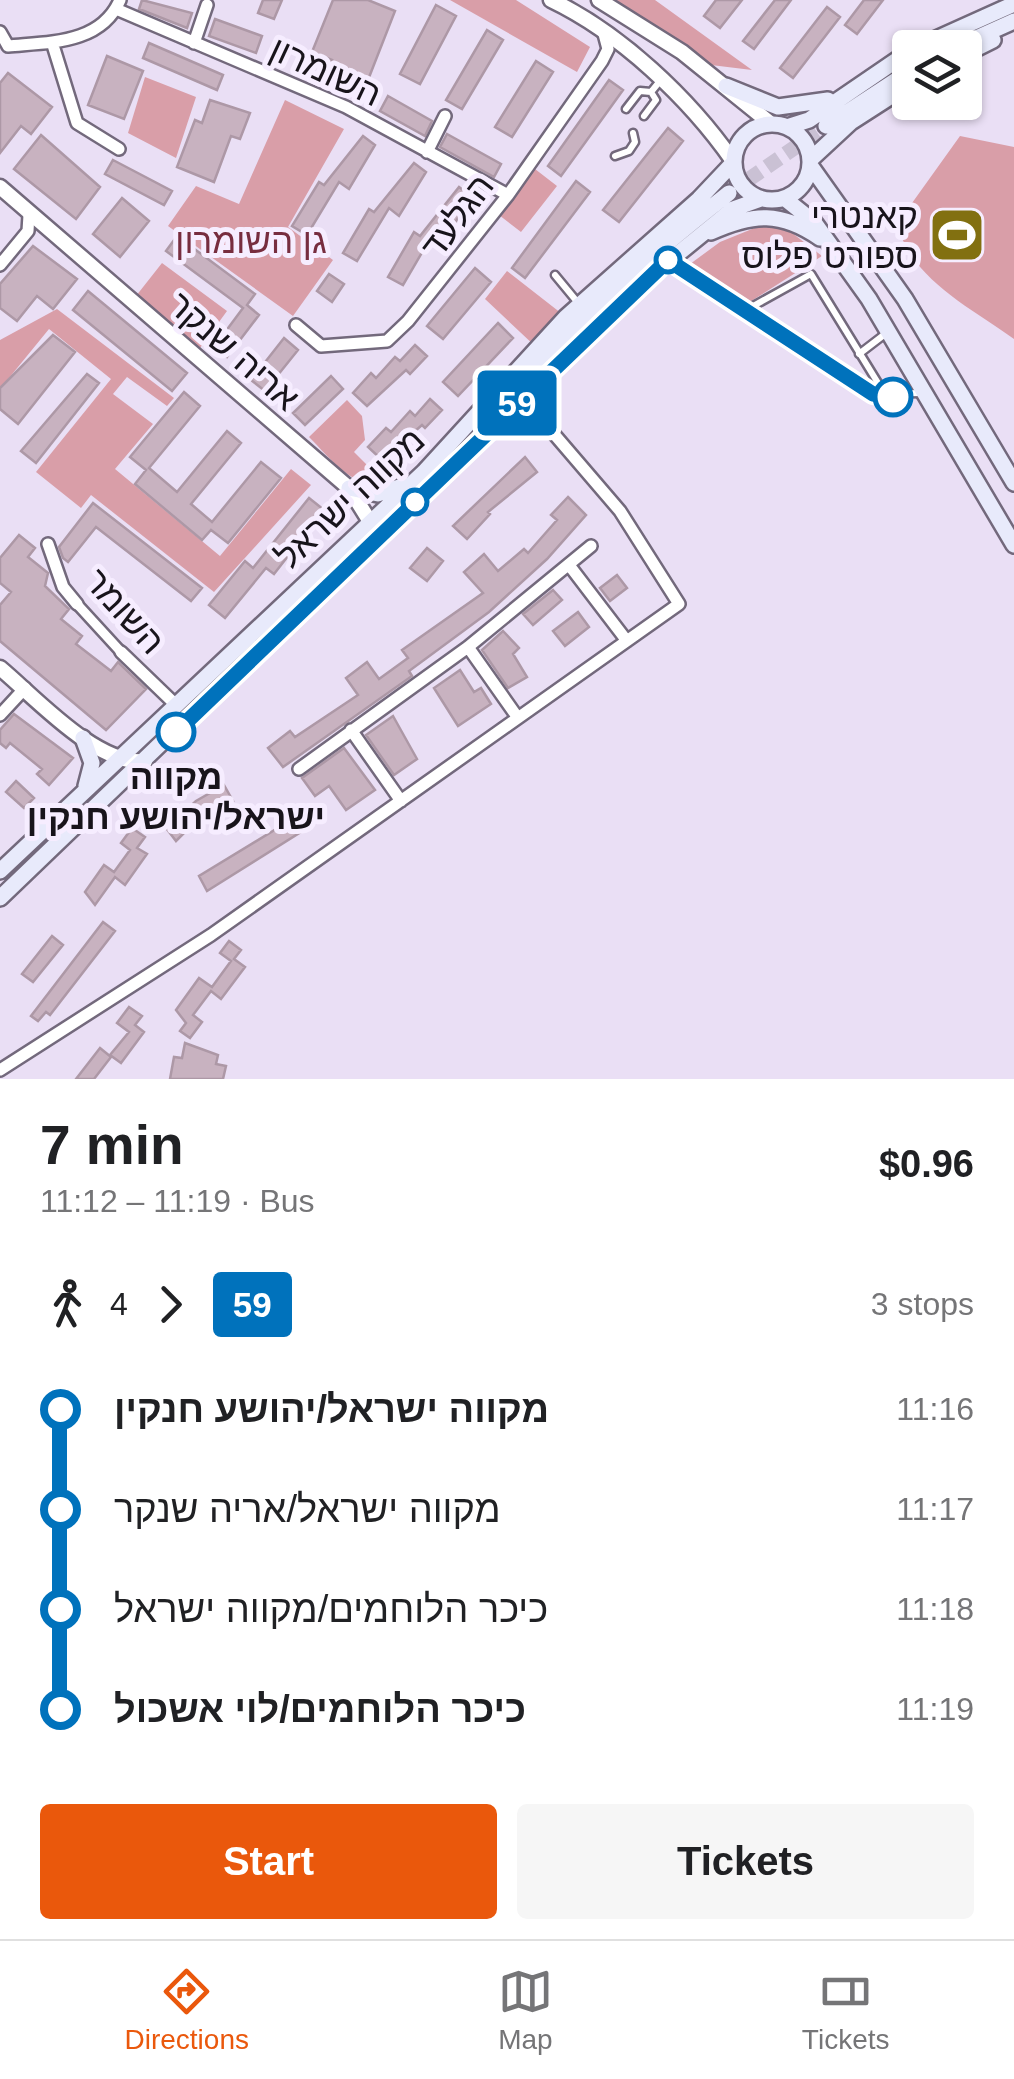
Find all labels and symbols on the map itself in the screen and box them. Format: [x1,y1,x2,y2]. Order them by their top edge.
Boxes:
street label: השומרון [264,28,388,114]
street label: הגלעד [413,167,501,265]
place label: קאנטרי ספורט פלוס [742,196,918,275]
sports icon: קאנטרי ספורט פלוס [927,205,987,265]
park label: גן השומרון [175,221,327,260]
unlabelled marker [655,247,681,273]
street label: אריה שנקר [161,284,307,418]
line badge: 59 [472,370,562,436]
unlabelled marker [874,378,912,416]
street label: מקווה ישראל [268,420,432,576]
unlabelled marker [402,489,428,515]
street label: השומר [77,561,173,661]
marker: מקווה ישראל/יהושע חנקין [157,713,195,751]
place label: מקווה ישראל/יהושע חנקין [27,757,325,836]

